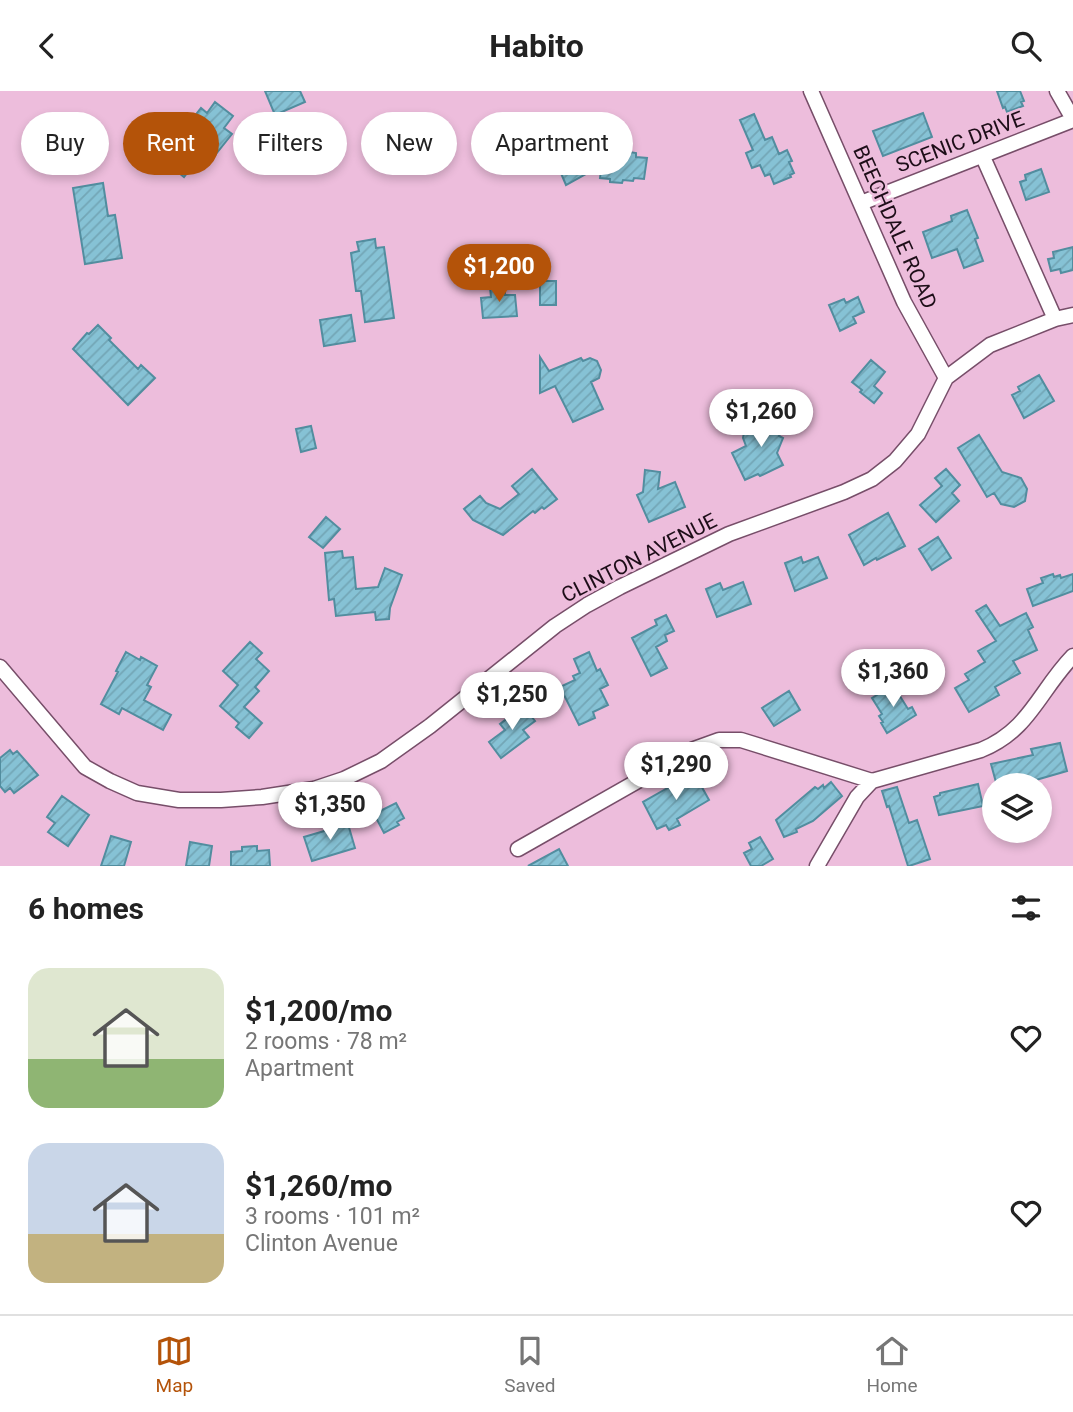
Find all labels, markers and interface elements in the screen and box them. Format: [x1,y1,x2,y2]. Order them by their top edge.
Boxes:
icon: back [28,27,66,65]
text: Habito [489,27,584,65]
icon: search [1007,27,1045,65]
street label: SCENIC DRIVE [893,107,1028,177]
chip: Buy [21,112,109,175]
chip: Rent [123,112,219,175]
chip: Filters [233,112,347,175]
chip: New [361,112,457,175]
chip: Apartment [471,112,633,175]
street label: BEECHDALE ROAD [848,142,942,312]
pin: $1,200 [442,245,556,304]
text: $1,200 [463,253,535,280]
pin: $1,260 [704,389,818,449]
text: $1,260 [725,398,797,425]
street label: CLINTON AVENUE [557,508,721,607]
pin: $1,360 [836,649,950,709]
text: $1,360 [857,658,929,685]
pin: $1,250 [455,673,569,732]
text: $1,250 [476,681,548,708]
pin: $1,290 [619,743,733,802]
text: $1,290 [640,751,712,778]
map controls [982,773,1052,843]
button: layers [982,773,1052,843]
pin: $1,350 [273,783,387,842]
text: $1,350 [294,791,366,818]
icon: filters [1007,889,1045,927]
text: 6 homes [28,891,144,926]
text: $1,200/mo [245,993,393,1028]
icon: home [84,996,168,1080]
icon: heart [1007,1019,1045,1057]
text: 2 rooms · 78 m² [245,1028,407,1055]
text: Apartment [245,1055,354,1082]
text: $1,260/mo [245,1168,393,1203]
icon: home [84,1171,168,1255]
icon: heart [1007,1194,1045,1232]
text: 3 rooms · 101 m² [245,1203,420,1230]
text: Clinton Avenue [245,1230,398,1257]
tab: Map [155,1332,193,1397]
tab: Saved [504,1332,556,1397]
tab: Home [866,1332,918,1397]

